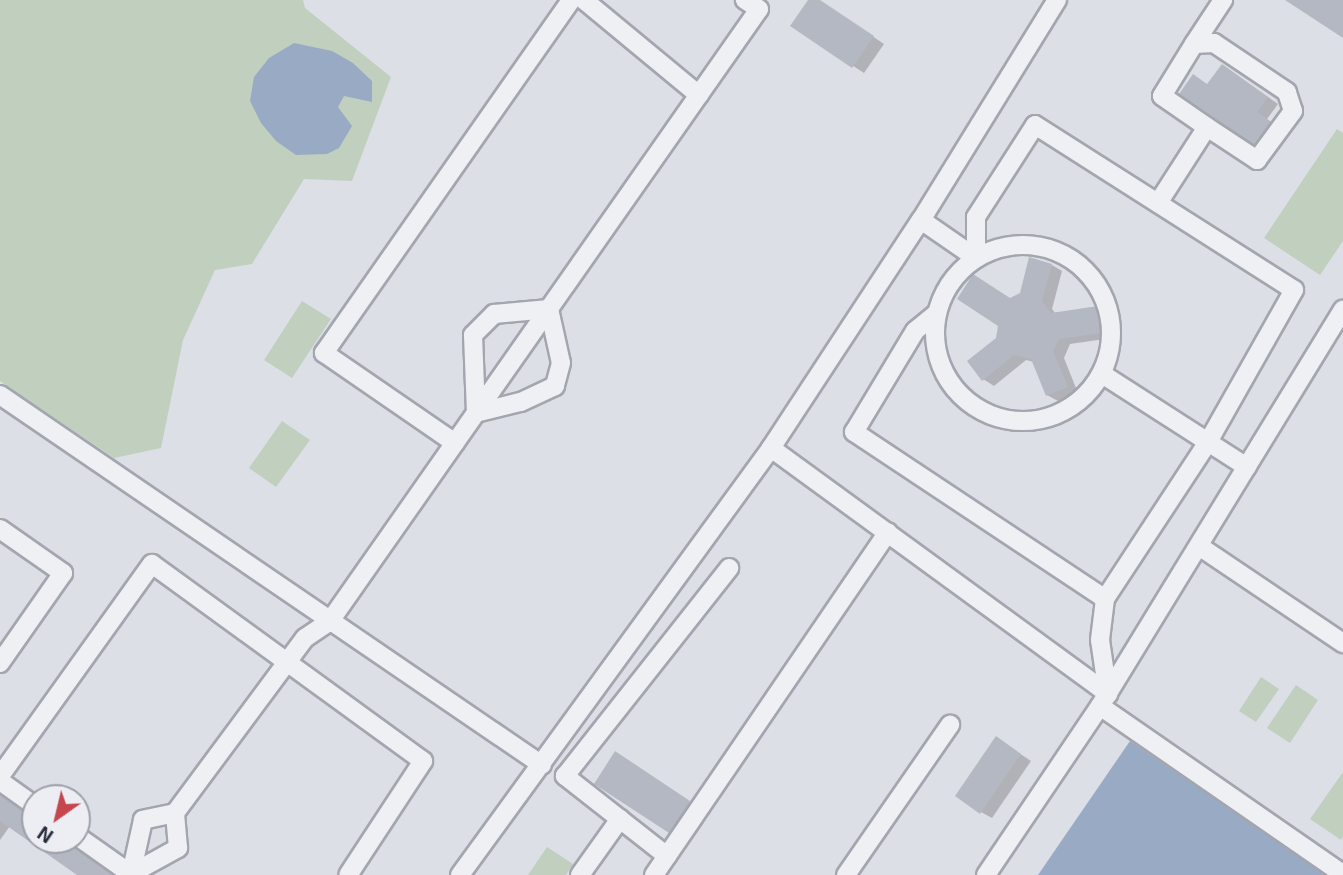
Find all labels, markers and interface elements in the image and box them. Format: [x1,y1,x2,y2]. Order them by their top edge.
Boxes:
north arrow [21,784,91,854]
text: N [33,822,57,849]

